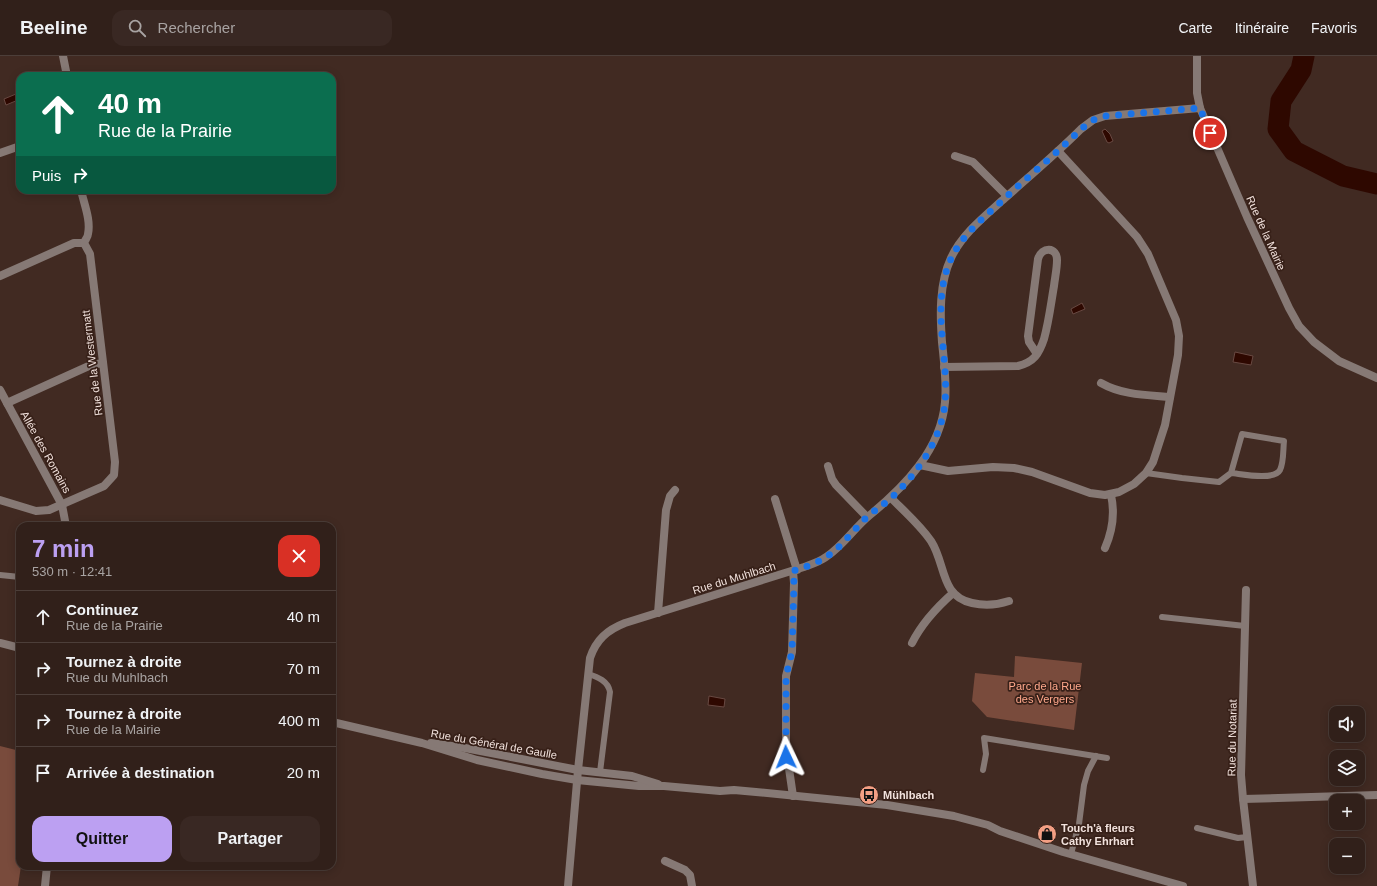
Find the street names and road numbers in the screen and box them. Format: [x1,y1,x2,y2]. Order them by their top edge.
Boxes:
street label: Rue de la Mairie [1244,194,1288,272]
street label: Rue de la Westermatt [80,310,104,416]
street label: Allée des Romains [19,409,74,495]
street label: Rue du Muhlbach [691,560,777,596]
street label: Rue du Notariat [1225,699,1239,777]
street label: Rue du Général de Gaulle [430,727,558,761]

